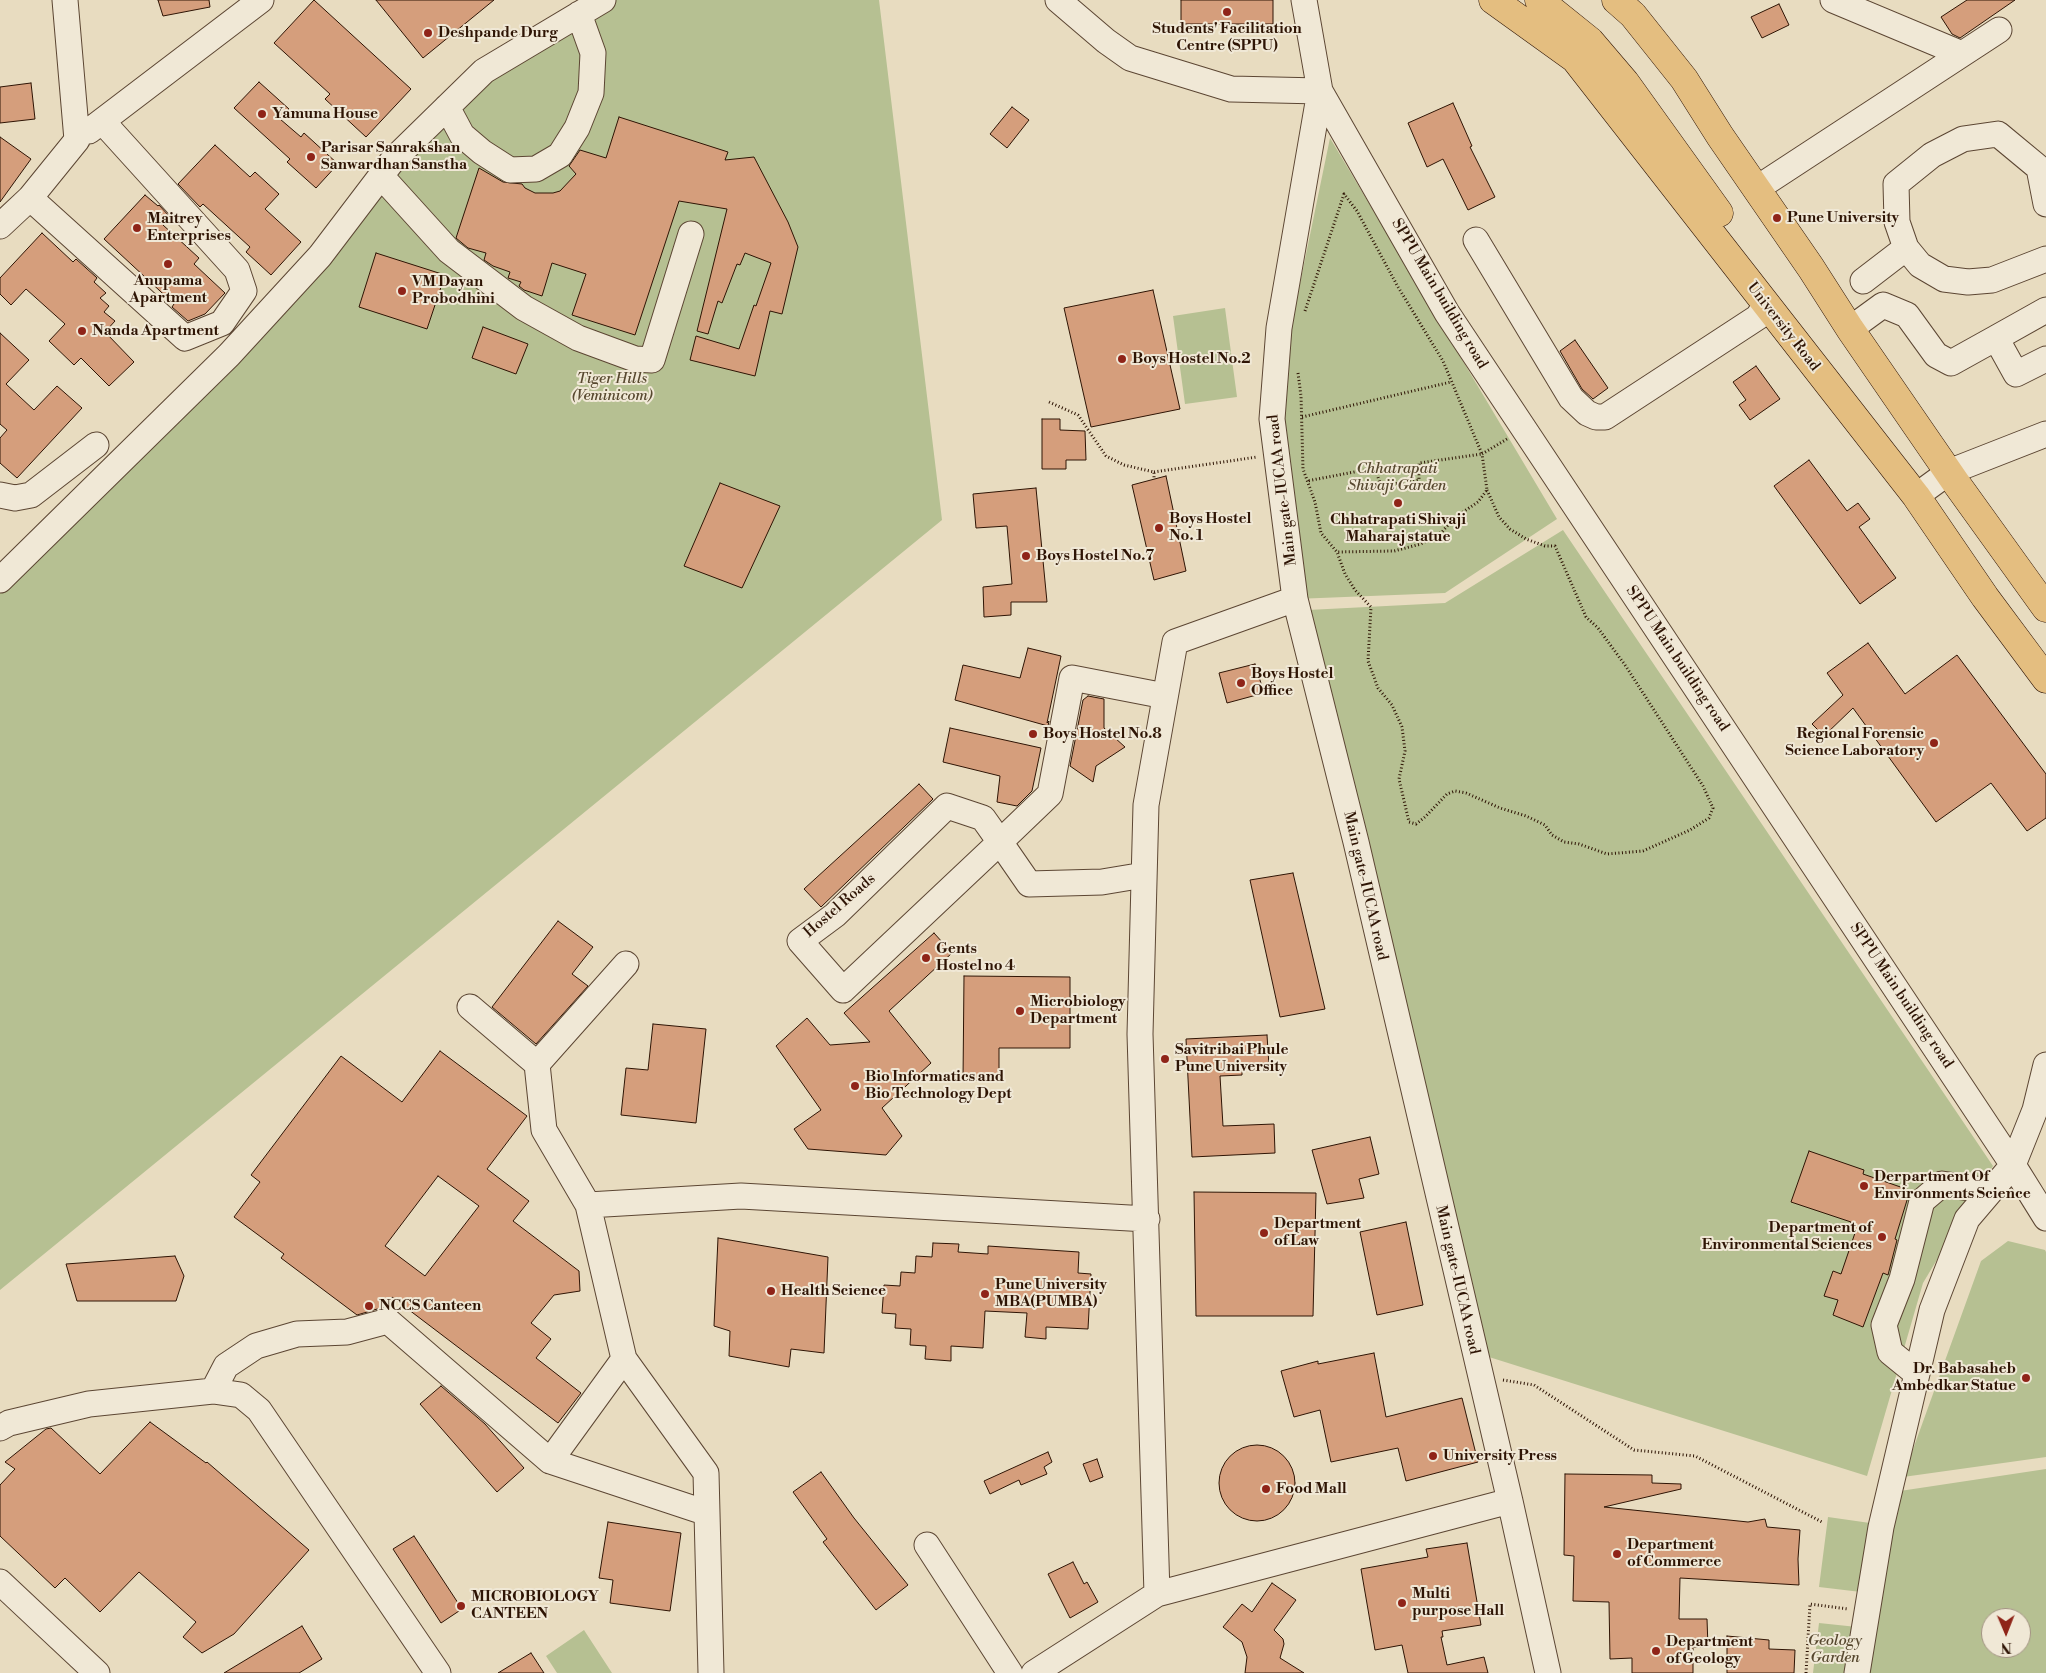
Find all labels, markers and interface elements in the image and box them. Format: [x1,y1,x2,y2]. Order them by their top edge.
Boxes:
marker: Students' Facilitation Centre (SPPU) [1221,6,1233,18]
place label: Students' Facilitation Centre (SPPU) [1152,20,1302,55]
place label: Deshpande Durg [438,24,558,42]
marker: Deshpande Durg [422,27,434,39]
place label: Yamuna House [272,105,378,123]
marker: Yamuna House [256,108,268,120]
place label: Parisar Sanrakshan Sanwardhan Sanstha [321,139,467,174]
marker: Parisar Sanrakshan Sanwardhan Sanstha [305,151,317,163]
place label: Pune University [1787,209,1899,227]
place label: Maitrey Enterprises [147,210,231,245]
marker: Pune University [1771,212,1783,224]
street label: SPPU Main building road [1387,216,1491,372]
marker: Maitrey Enterprises [131,222,143,234]
marker: Anupama Apartment [162,258,174,270]
place label: Anupama Apartment [129,272,207,307]
place label: VM Dayan Probodhini [412,273,495,308]
street label: University Road [1743,279,1823,375]
marker: VM Dayan Probodhini [396,285,408,297]
place label: Nanda Apartment [92,322,219,340]
marker: Nanda Apartment [76,325,88,337]
place label: Boys Hostel No.2 [1132,350,1251,368]
marker: Boys Hostel No.2 [1116,353,1128,365]
park label: Tiger Hills (Veminicom) [572,370,652,405]
street label: Main gate-IUCAA road [1265,413,1301,567]
park label: Chhatrapati Shivaji Garden [1348,460,1446,495]
marker: Chhatrapati Shivaji Maharaj statue [1392,497,1404,509]
place label: Boys Hostel No. 1 [1169,510,1251,545]
place label: Chhatrapati Shivaji Maharaj statue [1330,511,1466,546]
marker: Boys Hostel No. 1 [1153,522,1165,534]
place label: Boys Hostel No.7 [1036,547,1154,565]
marker: Boys Hostel No.7 [1020,550,1032,562]
street label: SPPU Main building road [1622,583,1732,735]
place label: Boys Hostel Office [1251,665,1333,700]
marker: Boys Hostel Office [1235,677,1247,689]
place label: Boys Hostel No.8 [1043,725,1162,743]
place label: Regional Forensic Science Laboratory [1785,725,1924,760]
marker: Boys Hostel No.8 [1027,728,1039,740]
marker: Regional Forensic Science Laboratory [1928,737,1940,749]
street label: Main gate-IUCAA road [1339,810,1391,962]
street label: Hostel Roads [801,870,879,942]
street label: SPPU Main building road [1846,920,1956,1072]
place label: Gents Hostel no 4 [936,940,1015,975]
marker: Gents Hostel no 4 [920,952,932,964]
place label: Microbiology Department [1030,993,1126,1028]
marker: Microbiology Department [1014,1005,1026,1017]
place label: Savitribai Phule Pune University [1175,1041,1288,1076]
marker: Savitribai Phule Pune University [1159,1053,1171,1065]
place label: Bio Informatics and Bio Technology Dept [865,1068,1012,1103]
marker: Bio Informatics and Bio Technology Dept [849,1080,861,1092]
place label: Derpartment Of Environments Science [1874,1168,2031,1203]
marker: Derpartment Of Environments Science [1858,1180,1870,1192]
street label: Main gate-IUCAA road [1431,1204,1483,1356]
place label: Department of Law [1274,1215,1361,1250]
place label: Department of Environmental Sciences [1702,1219,1872,1254]
marker: Department of Law [1258,1227,1270,1239]
marker: Department of Environmental Sciences [1876,1231,1888,1243]
place label: Pune University MBA(PUMBA) [995,1276,1107,1311]
place label: Health Science [781,1282,886,1300]
marker: Health Science [765,1285,777,1297]
marker: Pune University MBA(PUMBA) [979,1288,991,1300]
place label: NCCS Canteen [379,1297,481,1315]
marker: NCCS Canteen [363,1300,375,1312]
place label: Dr. Babasaheb Ambedkar Statue [1892,1360,2016,1395]
marker: Dr. Babasaheb Ambedkar Statue [2020,1372,2032,1384]
place label: University Press [1443,1447,1557,1465]
marker: University Press [1427,1450,1439,1462]
place label: Food Mall [1276,1480,1347,1498]
marker: Food Mall [1260,1483,1272,1495]
place label: Department of Commerce [1627,1536,1721,1571]
marker: Department of Commerce [1611,1548,1623,1560]
place label: Multi purpose Hall [1412,1585,1504,1620]
place label: MICROBIOLOGY CANTEEN [471,1588,599,1623]
marker: Multi purpose Hall [1396,1597,1408,1609]
marker: MICROBIOLOGY CANTEEN [455,1600,467,1612]
north arrow [1981,1608,2031,1658]
park label: Geology Garden [1808,1632,1862,1667]
place label: Department of Geology [1666,1633,1753,1668]
text: N [2001,1638,2012,1656]
marker: Department of Geology [1650,1645,1662,1657]

